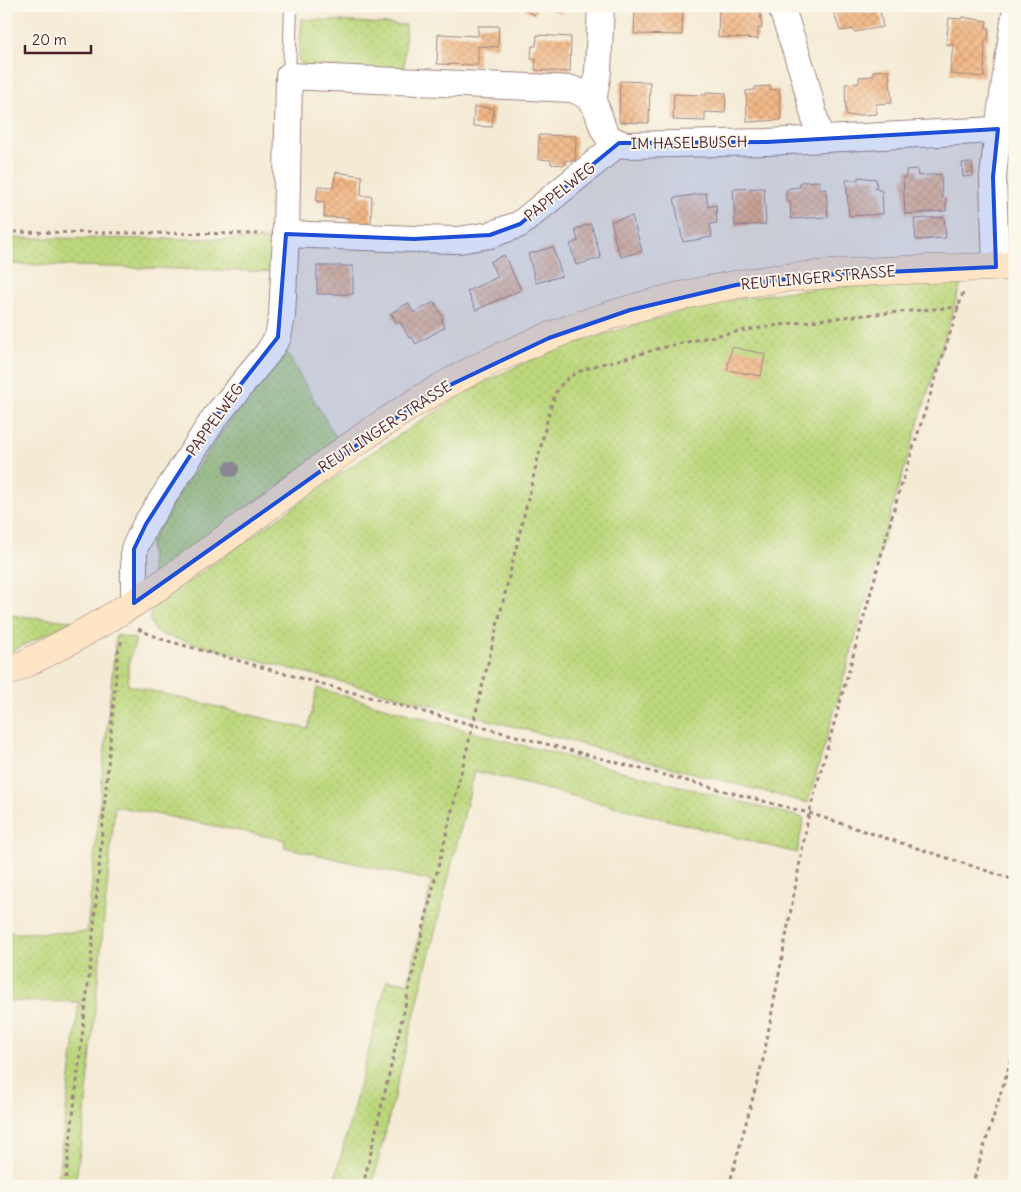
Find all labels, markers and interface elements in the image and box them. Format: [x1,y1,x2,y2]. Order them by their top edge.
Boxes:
scale bar [25,22,91,54]
text: 20 m [32,30,67,49]
street label: IM HASELBUSCH [630,132,748,153]
street label: PAPPELWEG [520,158,599,225]
street label: REUTLINGER STRASSE [740,261,896,294]
street label: REUTLINGER STRASSE [314,376,455,477]
street label: PAPPELWEG [182,380,247,460]

